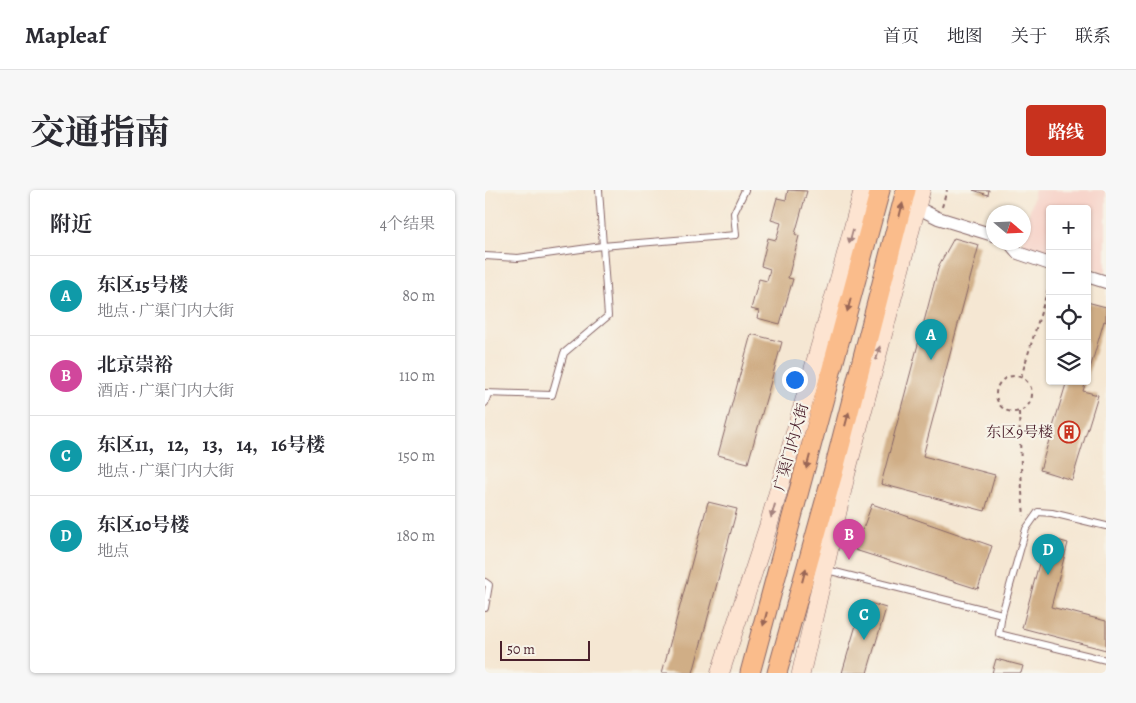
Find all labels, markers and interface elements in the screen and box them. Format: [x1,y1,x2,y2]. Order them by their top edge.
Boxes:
text: Mapleaf [25,19,107,51]
text: 首页 [883,24,919,48]
text: 地图 [947,24,983,48]
text: 关于 [1011,24,1047,48]
text: 联系 [1075,24,1111,48]
button: 路线 [1026,105,1106,156]
text: 交通指南 [30,108,170,156]
one-way arrow [897,203,905,218]
north arrow [986,205,1031,250]
map controls [1046,205,1091,385]
button: + [1046,205,1091,250]
text: 附近 [50,210,92,238]
text: 4个结果 [380,213,435,235]
one-way arrow [846,230,854,245]
button: − [1046,250,1091,295]
text: 东区15号楼 [97,272,188,298]
text: A [61,285,71,307]
text: 80 m [402,285,435,307]
button: locate [1046,295,1091,340]
one-way arrow [845,297,853,312]
text: 地点 · 广渠门内大街 [97,300,235,322]
pin: A [915,319,947,360]
button: layers [1046,340,1091,385]
one-way arrow [874,346,882,361]
text: 北京崇裕 [97,352,173,378]
text: B [61,365,71,387]
text: 110 m [399,365,435,387]
your location [782,367,808,393]
text: 酒店 · 广渠门内大街 [97,380,235,402]
street label: 广渠门内大街 [769,401,813,493]
one-way arrow [843,411,851,426]
building icon: 东区9号楼 [1057,420,1081,444]
place label: 东区9号楼 [986,422,1053,442]
text: 东区11，12，13，14，16号楼 [97,432,325,458]
text: C [61,445,71,467]
text: 150 m [398,445,435,467]
one-way arrow [803,454,811,469]
text: 地点 · 广渠门内大街 [97,460,235,482]
one-way arrow [769,504,777,519]
text: 东区10号楼 [97,512,189,538]
pin: B [833,519,865,560]
text: D [60,525,72,547]
text: 180 m [397,525,435,547]
pin: D [1032,534,1064,575]
text: 地点 [97,540,129,562]
one-way arrow [801,568,809,583]
pin: C [848,599,880,640]
one-way arrow [761,611,769,626]
scale bar [500,638,590,661]
text: 50 m [507,640,535,659]

